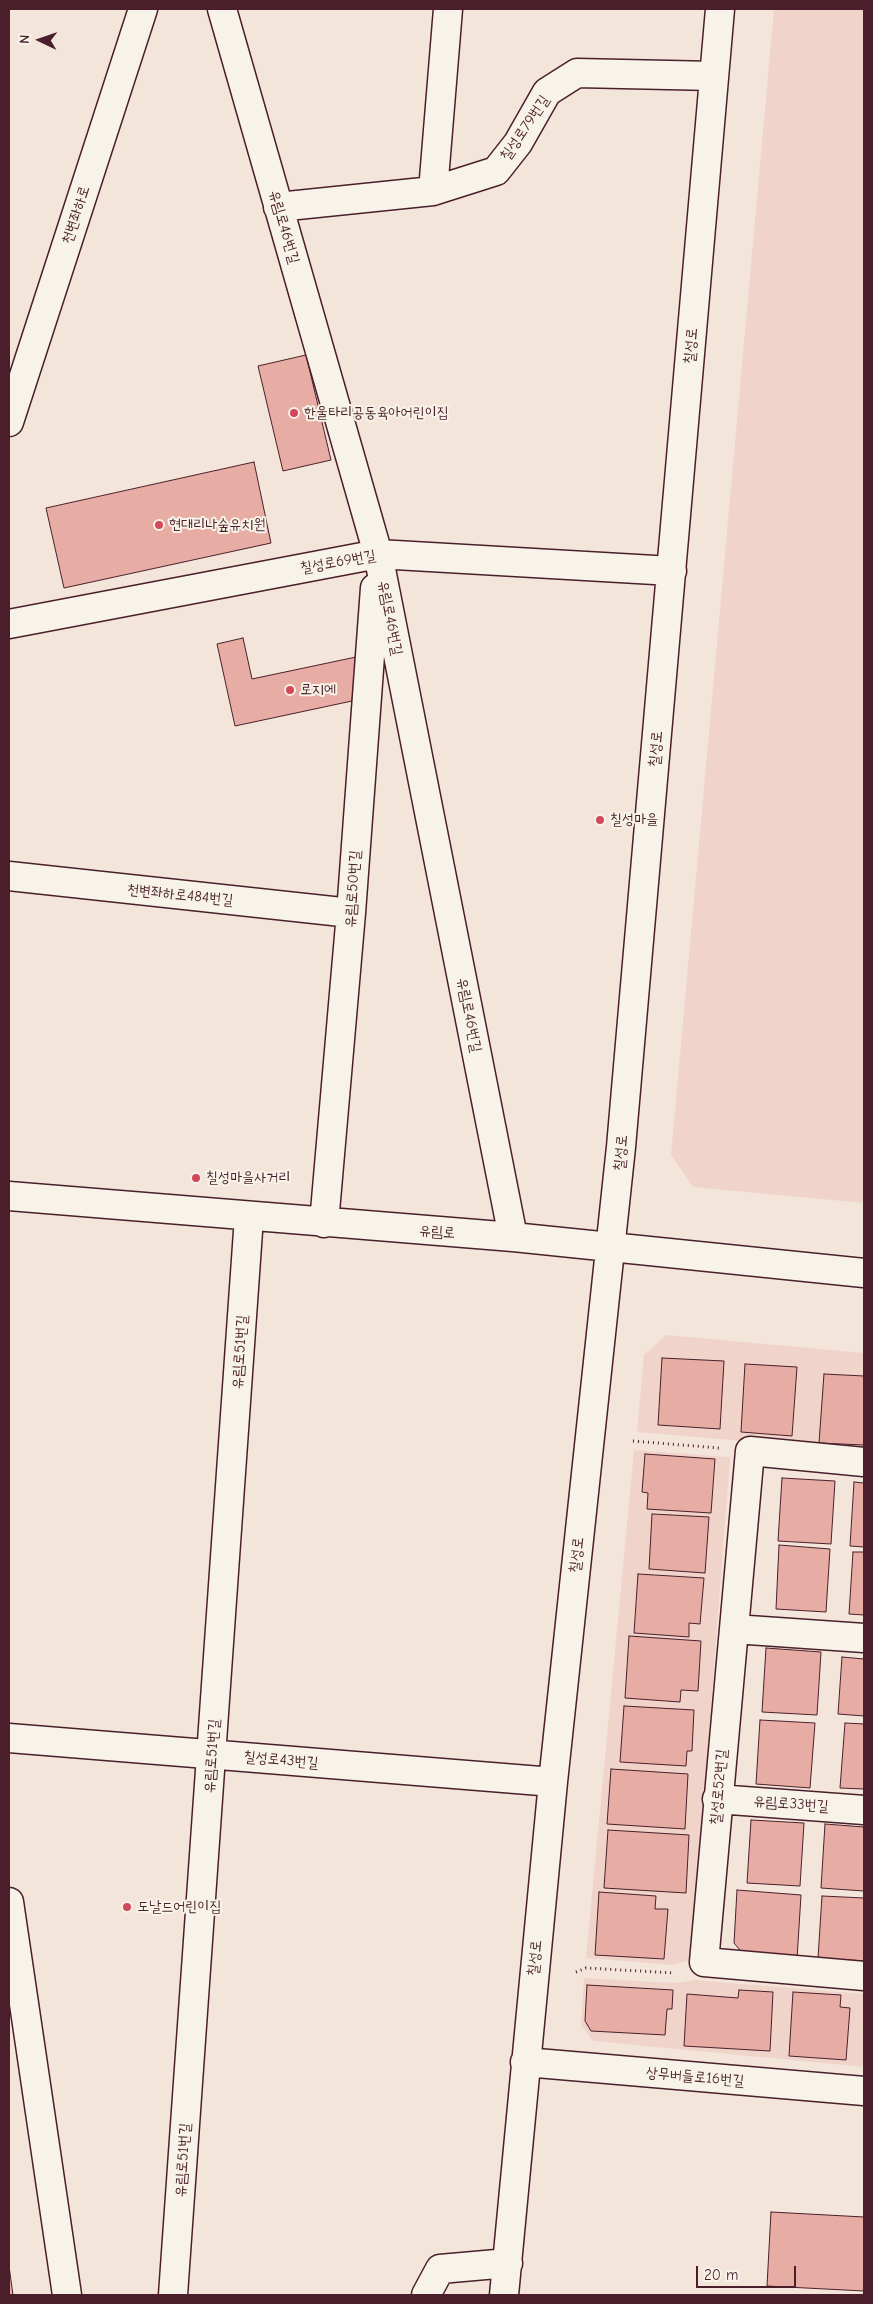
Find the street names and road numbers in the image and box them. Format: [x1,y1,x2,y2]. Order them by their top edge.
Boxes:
street label: 칠성로79번길 [496,92,554,164]
street label: 천변좌하로 [58,184,94,246]
street label: 유림로46번길 [265,188,303,266]
street label: 칠성로 [680,327,702,365]
street label: 칠성로69번길 [299,546,377,578]
street label: 유림로46번길 [374,579,406,657]
street label: 칠성로 [645,730,667,768]
street label: 유림로50번길 [341,850,365,928]
street label: 천변좌하로484번길 [126,880,234,910]
street label: 유림로46번길 [453,976,485,1054]
street label: 칠성로 [610,1134,632,1172]
street label: 유림로 [418,1222,456,1242]
street label: 유림로51번길 [228,1314,252,1390]
street label: 칠성로 [566,1536,588,1574]
street label: 유림로51번길 [200,1718,224,1794]
street label: 칠성로43번길 [243,1748,319,1772]
street label: 칠성로52번길 [707,1748,731,1826]
street label: 유림로33번길 [753,1792,829,1816]
street label: 칠성로 [524,1939,546,1977]
street label: 상무버들로16번길 [645,2064,745,2090]
street label: 유림로51번길 [171,2122,195,2198]

